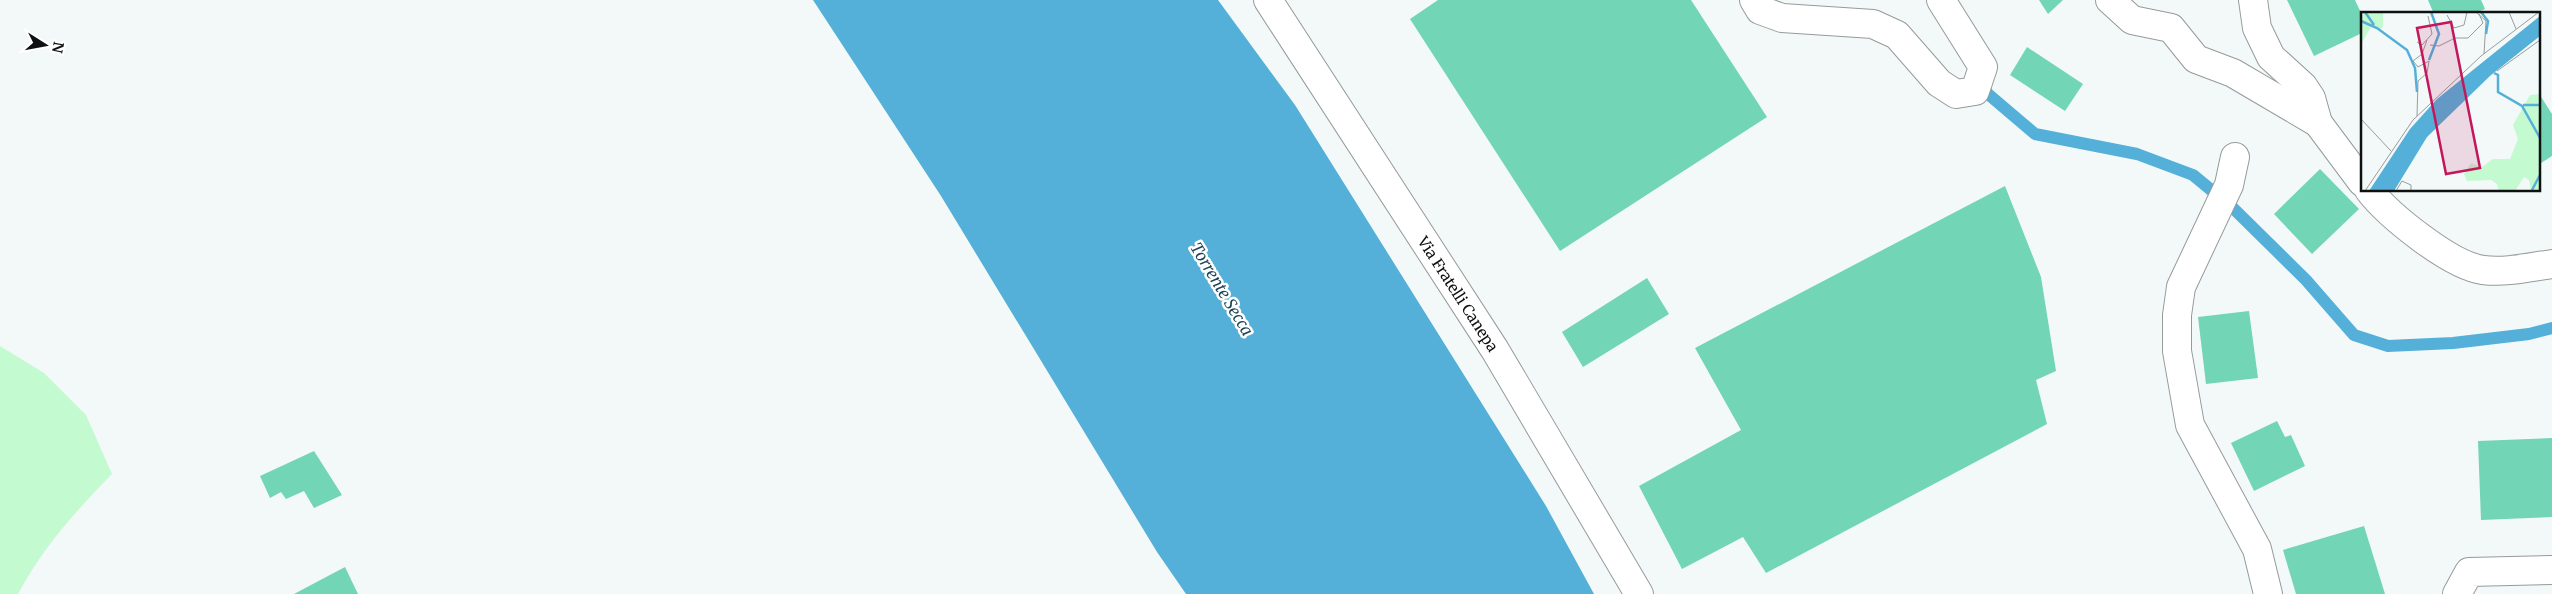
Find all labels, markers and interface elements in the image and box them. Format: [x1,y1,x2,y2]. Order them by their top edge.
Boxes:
inset map [2361,12,2540,191]
north arrow [20,20,70,70]
text: N [48,40,68,55]
street label: Via Fratelli Canepa [1413,232,1502,355]
water label: Torrente Secca [1186,239,1258,339]

